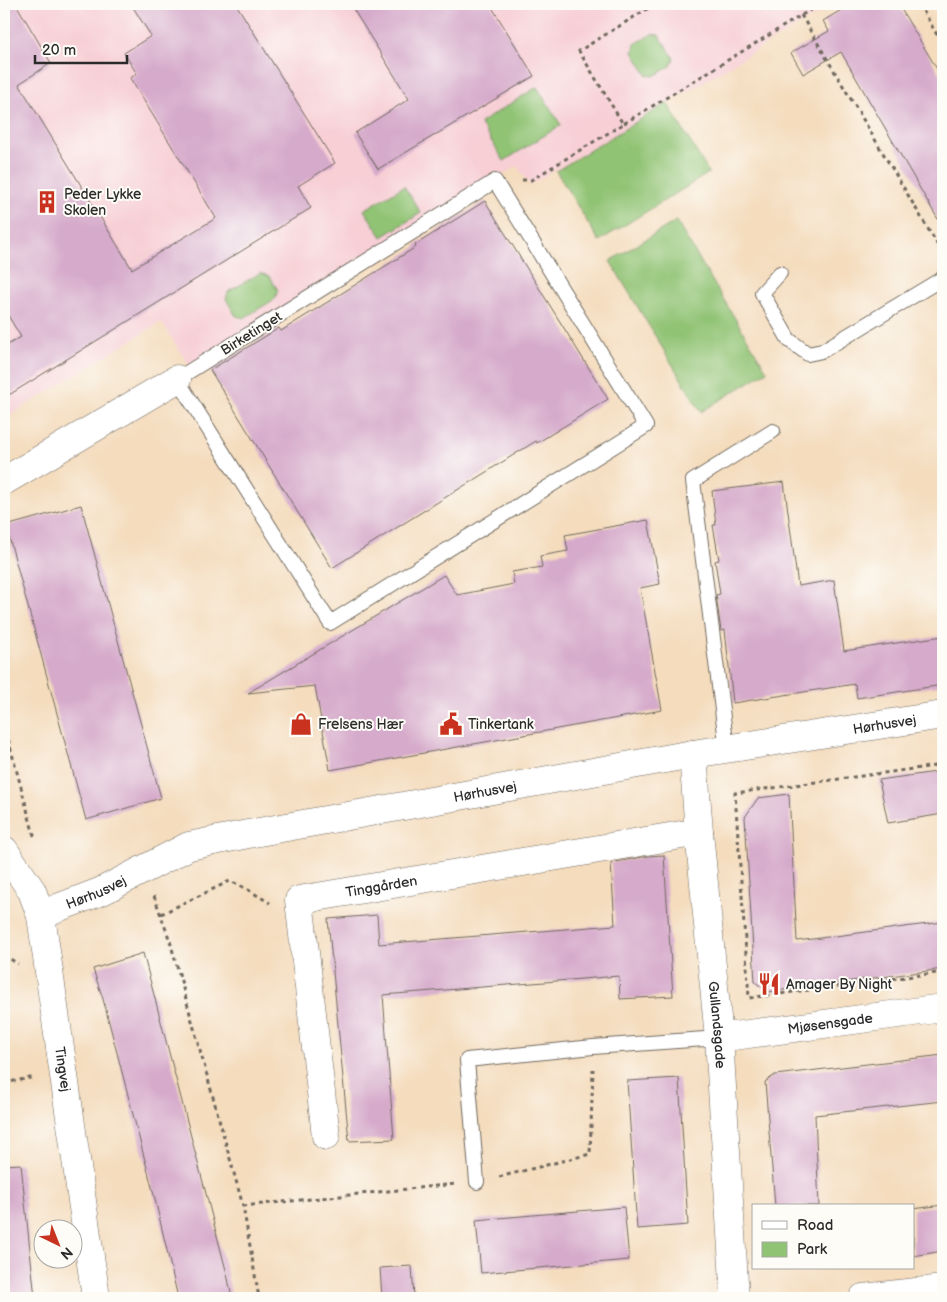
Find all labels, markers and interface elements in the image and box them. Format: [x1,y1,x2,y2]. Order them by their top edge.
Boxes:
scale bar [35,32,128,64]
text: 20 m [42,41,76,60]
place label: Peder Lykke Skolen [64,186,141,219]
building icon: Peder Lykke Skolen [34,189,60,215]
street label: Birketinget [217,308,286,359]
shop icon: Frelsens Hær [288,711,314,737]
public building icon: Tinkertank [438,711,464,737]
street label: Hørhusvej [852,711,917,738]
place label: Frelsens Hær [318,716,405,733]
place label: Tinkertank [468,716,534,733]
street label: Hørhusvej [452,778,518,806]
street label: Hørhusvej [64,872,129,913]
street label: Tinggården [344,872,418,901]
restaurant icon: Amager By Night [756,971,782,997]
place label: Amager By Night [786,976,893,993]
street label: Gullandsgade [705,980,729,1069]
street label: Mjøsensgade [786,1010,874,1038]
street label: Tingvej [51,1046,74,1093]
legend [752,1204,914,1270]
text: Road [797,1216,833,1235]
north arrow [32,1220,82,1270]
text: Park [797,1240,828,1259]
text: N [57,1243,76,1263]

